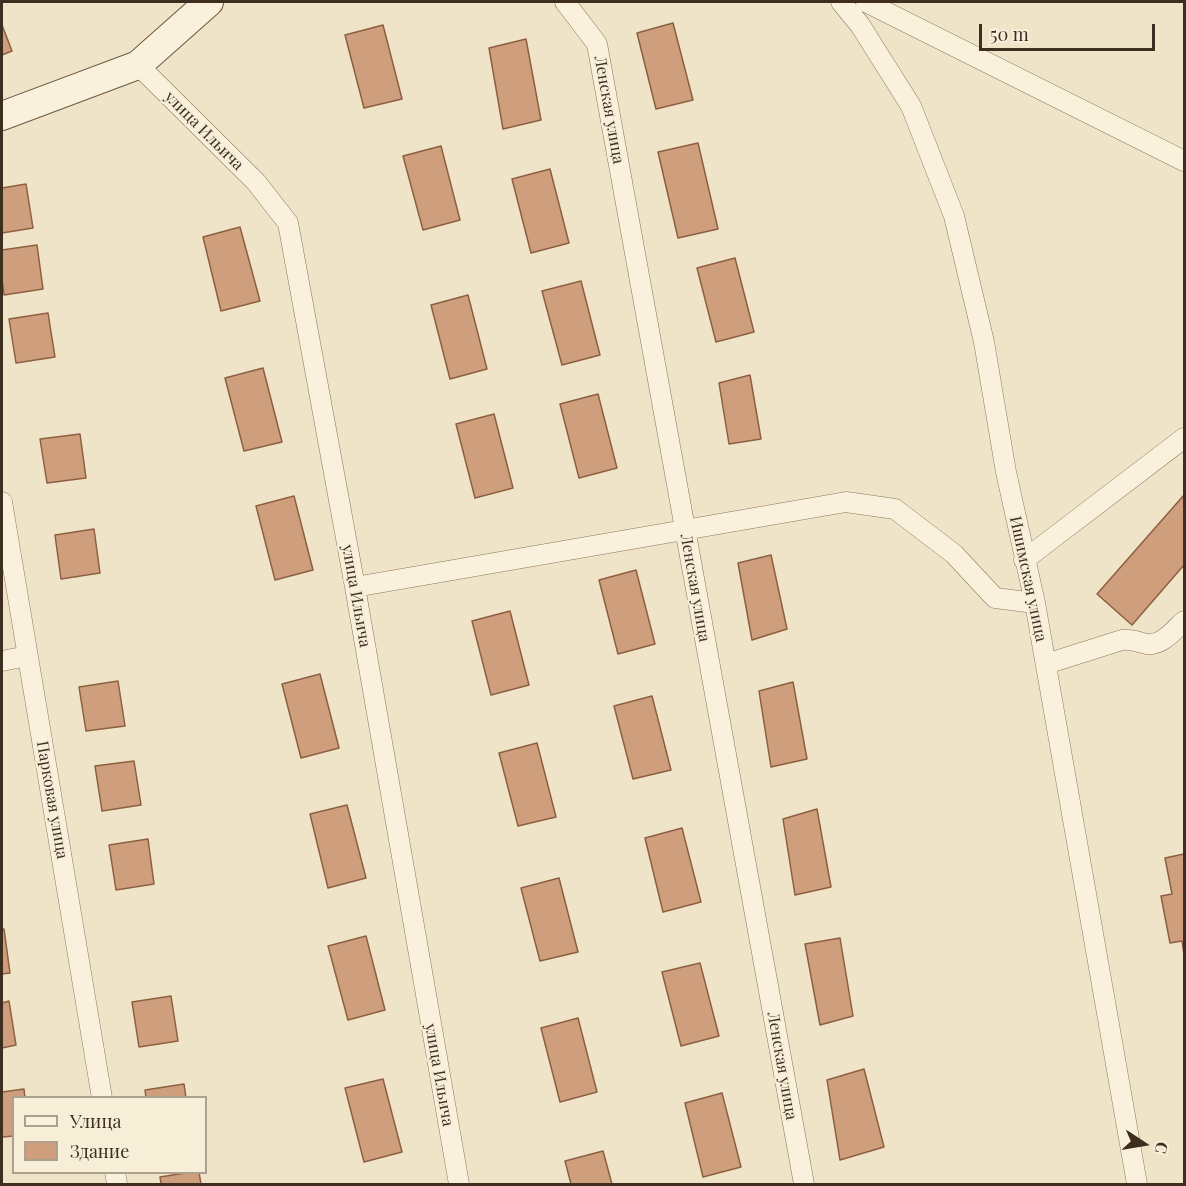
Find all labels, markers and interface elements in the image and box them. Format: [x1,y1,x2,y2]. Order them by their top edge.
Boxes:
scale bar [982,12,1158,50]
text: 50 m [990,22,1029,46]
street label: Ленская улица [590,55,628,165]
street label: улица Ильича [160,87,248,175]
street label: Ишимская улица [1005,514,1051,644]
street label: Ленская улица [676,533,714,643]
street label: улица Ильича [338,543,374,649]
street label: Парковая улица [32,740,72,860]
street label: Ленская улица [763,1011,801,1121]
street label: улица Ильича [421,1022,457,1128]
legend [12,1096,207,1174]
text: Улица [70,1109,121,1133]
north arrow [1114,1114,1174,1174]
text: Здание [70,1139,129,1163]
text: С [1151,1140,1174,1156]

